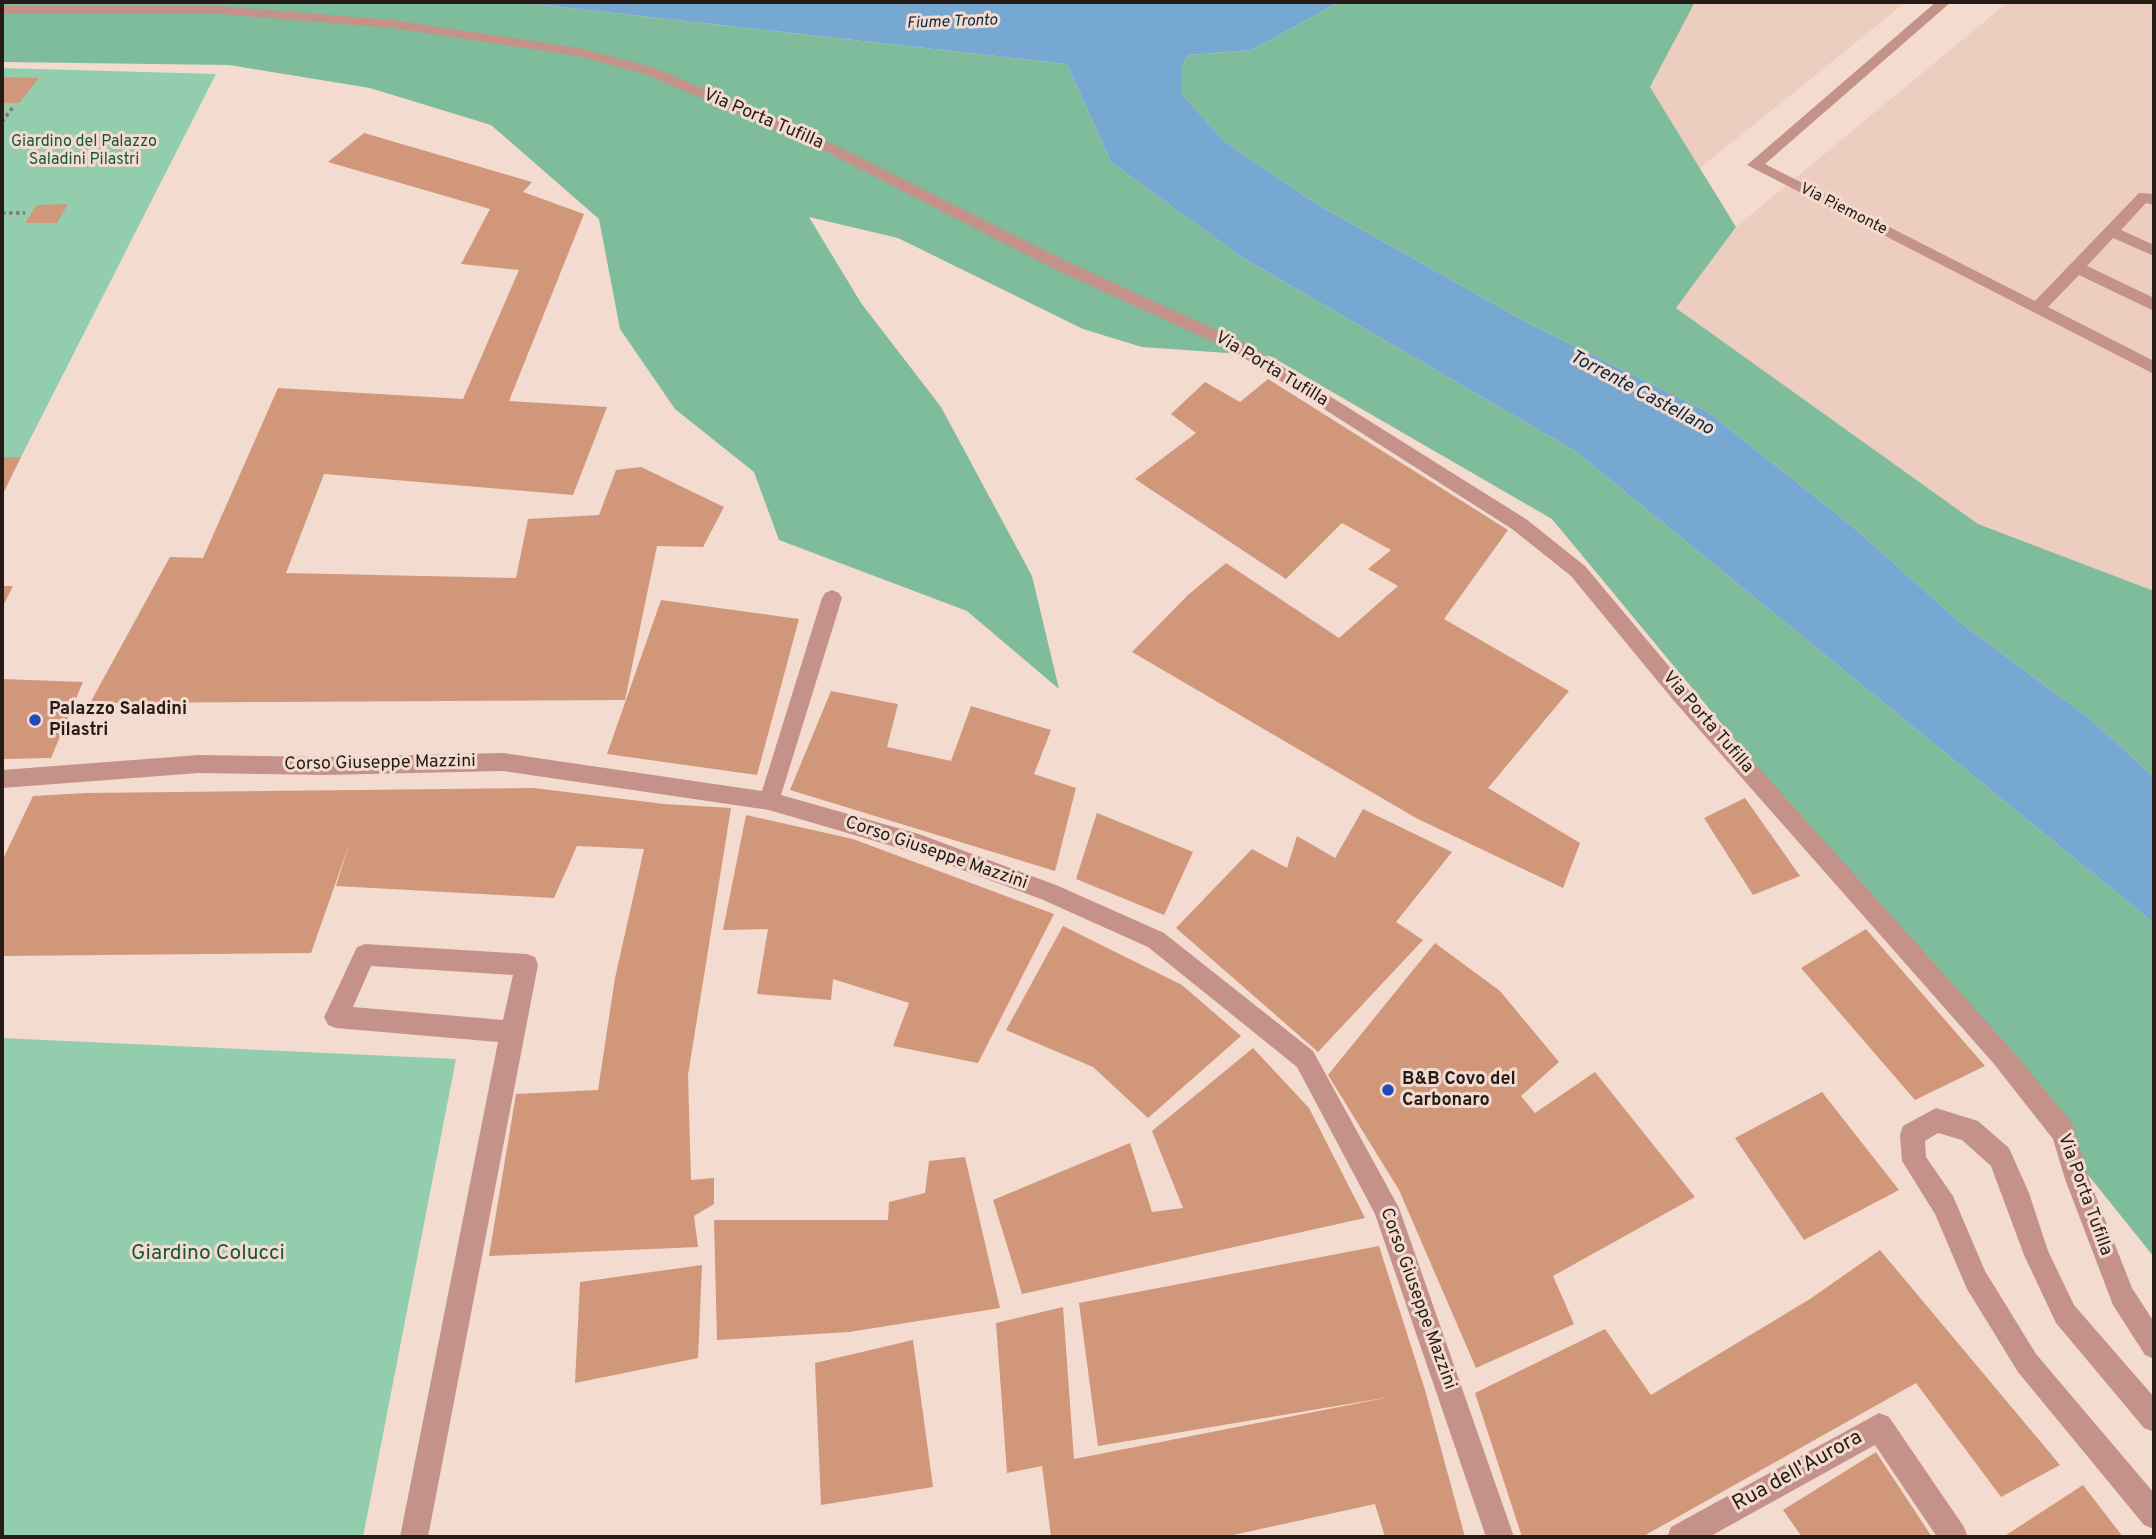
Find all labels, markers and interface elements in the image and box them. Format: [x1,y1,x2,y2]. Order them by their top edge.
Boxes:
water label: Fiume Tronto [906,12,998,34]
street label: Via Porta Tufilla [700,85,826,155]
park label: Giardino del Palazzo Saladini Pilastri [11,133,157,171]
street label: Via Piemonte [1796,180,1890,240]
street label: Via Porta Tufilla [1210,328,1332,412]
water label: Torrente Castellano [1565,346,1717,442]
street label: Via Porta Tufilla [1657,667,1757,779]
place label: Palazzo Saladini Pilastri [49,699,187,742]
marker: Palazzo Saladini Pilastri [27,712,43,728]
street label: Corso Giuseppe Mazzini [284,752,476,776]
street label: Corso Giuseppe Mazzini [842,813,1030,895]
place label: B&B Covo del Carbonaro [1402,1069,1516,1112]
marker: B&B Covo del Carbonaro [1380,1082,1396,1098]
street label: Via Porta Tufilla [2052,1131,2116,1259]
street label: Corso Giuseppe Mazzini [1374,1205,1460,1393]
park label: Giardino Colucci [131,1242,285,1268]
street label: Rua dell'Aurora [1729,1426,1867,1518]

